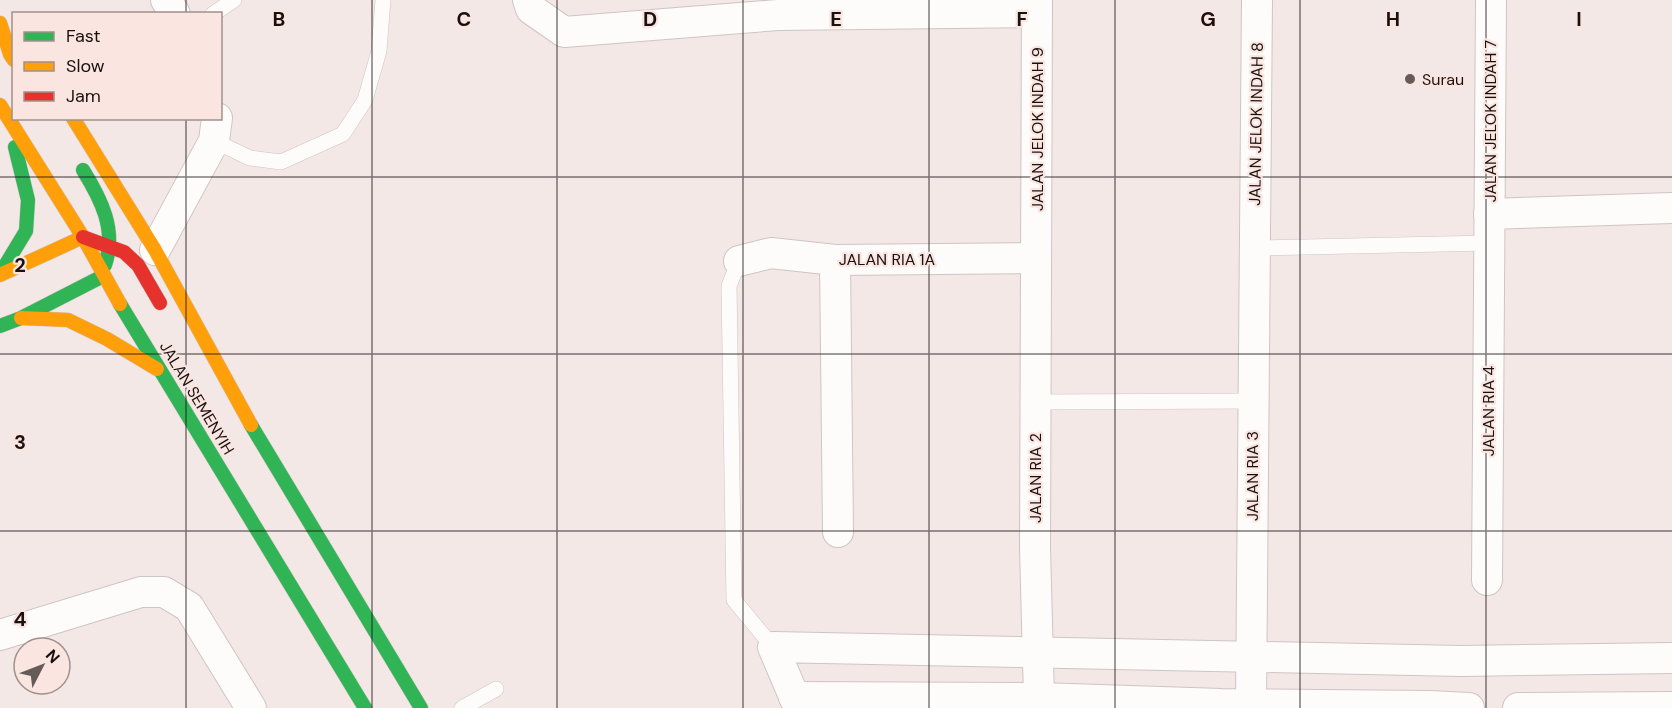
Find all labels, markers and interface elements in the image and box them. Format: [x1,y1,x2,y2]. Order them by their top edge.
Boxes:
text: B [273,6,285,32]
text: C [457,6,471,32]
text: D [643,6,657,32]
text: E [830,6,842,32]
text: F [1016,6,1028,32]
text: G [1200,6,1216,32]
text: H [1386,6,1400,32]
text: I [1576,6,1582,32]
legend [12,12,222,120]
text: Fast [66,24,101,48]
street label: JALAN JELOK INDAH 7 [1480,40,1501,202]
street label: JALAN JELOK INDAH 8 [1244,42,1268,206]
street label: JALAN JELOK INDAH 9 [1027,47,1048,211]
text: Slow [66,54,105,78]
place label: Surau [1422,69,1464,90]
marker: Surau [1403,72,1417,86]
text: Jam [66,84,101,108]
street label: JALAN RIA 1A [839,249,936,270]
text: 2 [14,252,26,278]
street label: JALAN SEMENYIH [155,338,239,458]
street label: JALAN RIA 4 [1478,366,1499,456]
text: 3 [14,429,26,455]
street label: JALAN RIA 3 [1242,431,1263,521]
street label: JALAN RIA 2 [1025,433,1046,523]
text: 4 [14,606,27,632]
north arrow [12,636,72,696]
text: N [41,645,64,668]

